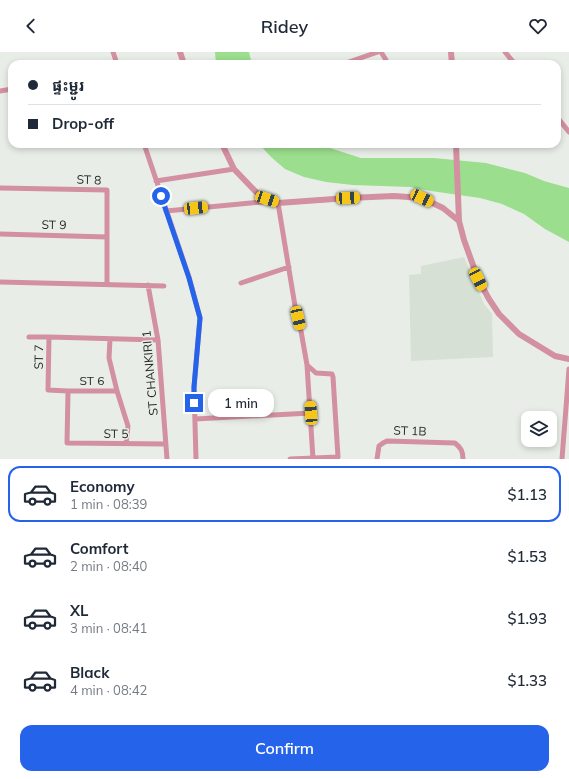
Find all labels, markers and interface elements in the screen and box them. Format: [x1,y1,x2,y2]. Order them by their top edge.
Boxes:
icon: back [20,15,42,37]
text: Ridey [261,15,308,38]
icon: heart [527,15,549,37]
text: ផ្ទះម្ជូរ [52,76,84,95]
text: Drop-off [52,114,114,133]
street label: ST 8 [76,172,102,187]
route start [152,187,170,205]
car [409,187,435,209]
car [254,190,280,208]
car [336,191,360,205]
car [183,201,209,215]
street label: ST 9 [41,217,67,232]
car [467,266,489,292]
car [289,305,307,331]
street label: ST CHANKIRI 1 [138,330,161,416]
street label: ST 7 [31,344,46,370]
street label: ST 6 [80,373,104,388]
callout: 1 min [208,389,274,417]
route end [185,394,203,412]
text: 1 min [224,395,258,411]
car [304,401,318,425]
map controls [521,411,557,447]
button: layers [521,411,557,447]
street label: ST 1B [393,422,427,439]
street label: ST 5 [103,426,129,441]
icon: car [22,476,58,512]
text: Economy [70,477,135,496]
text: $1.13 [507,485,547,504]
text: 1 min · 08:39 [70,496,147,512]
icon: car [22,538,58,574]
text: Comfort [70,539,128,558]
text: $1.53 [507,547,547,566]
text: 2 min · 08:40 [70,558,147,574]
icon: car [22,600,58,636]
text: XL [70,601,88,620]
text: $1.93 [507,609,547,628]
text: 3 min · 08:41 [70,620,147,636]
icon: car [22,662,58,698]
text: Black [70,663,109,682]
text: $1.33 [507,671,547,690]
text: 4 min · 08:42 [70,682,147,698]
button: Confirm [20,725,549,771]

